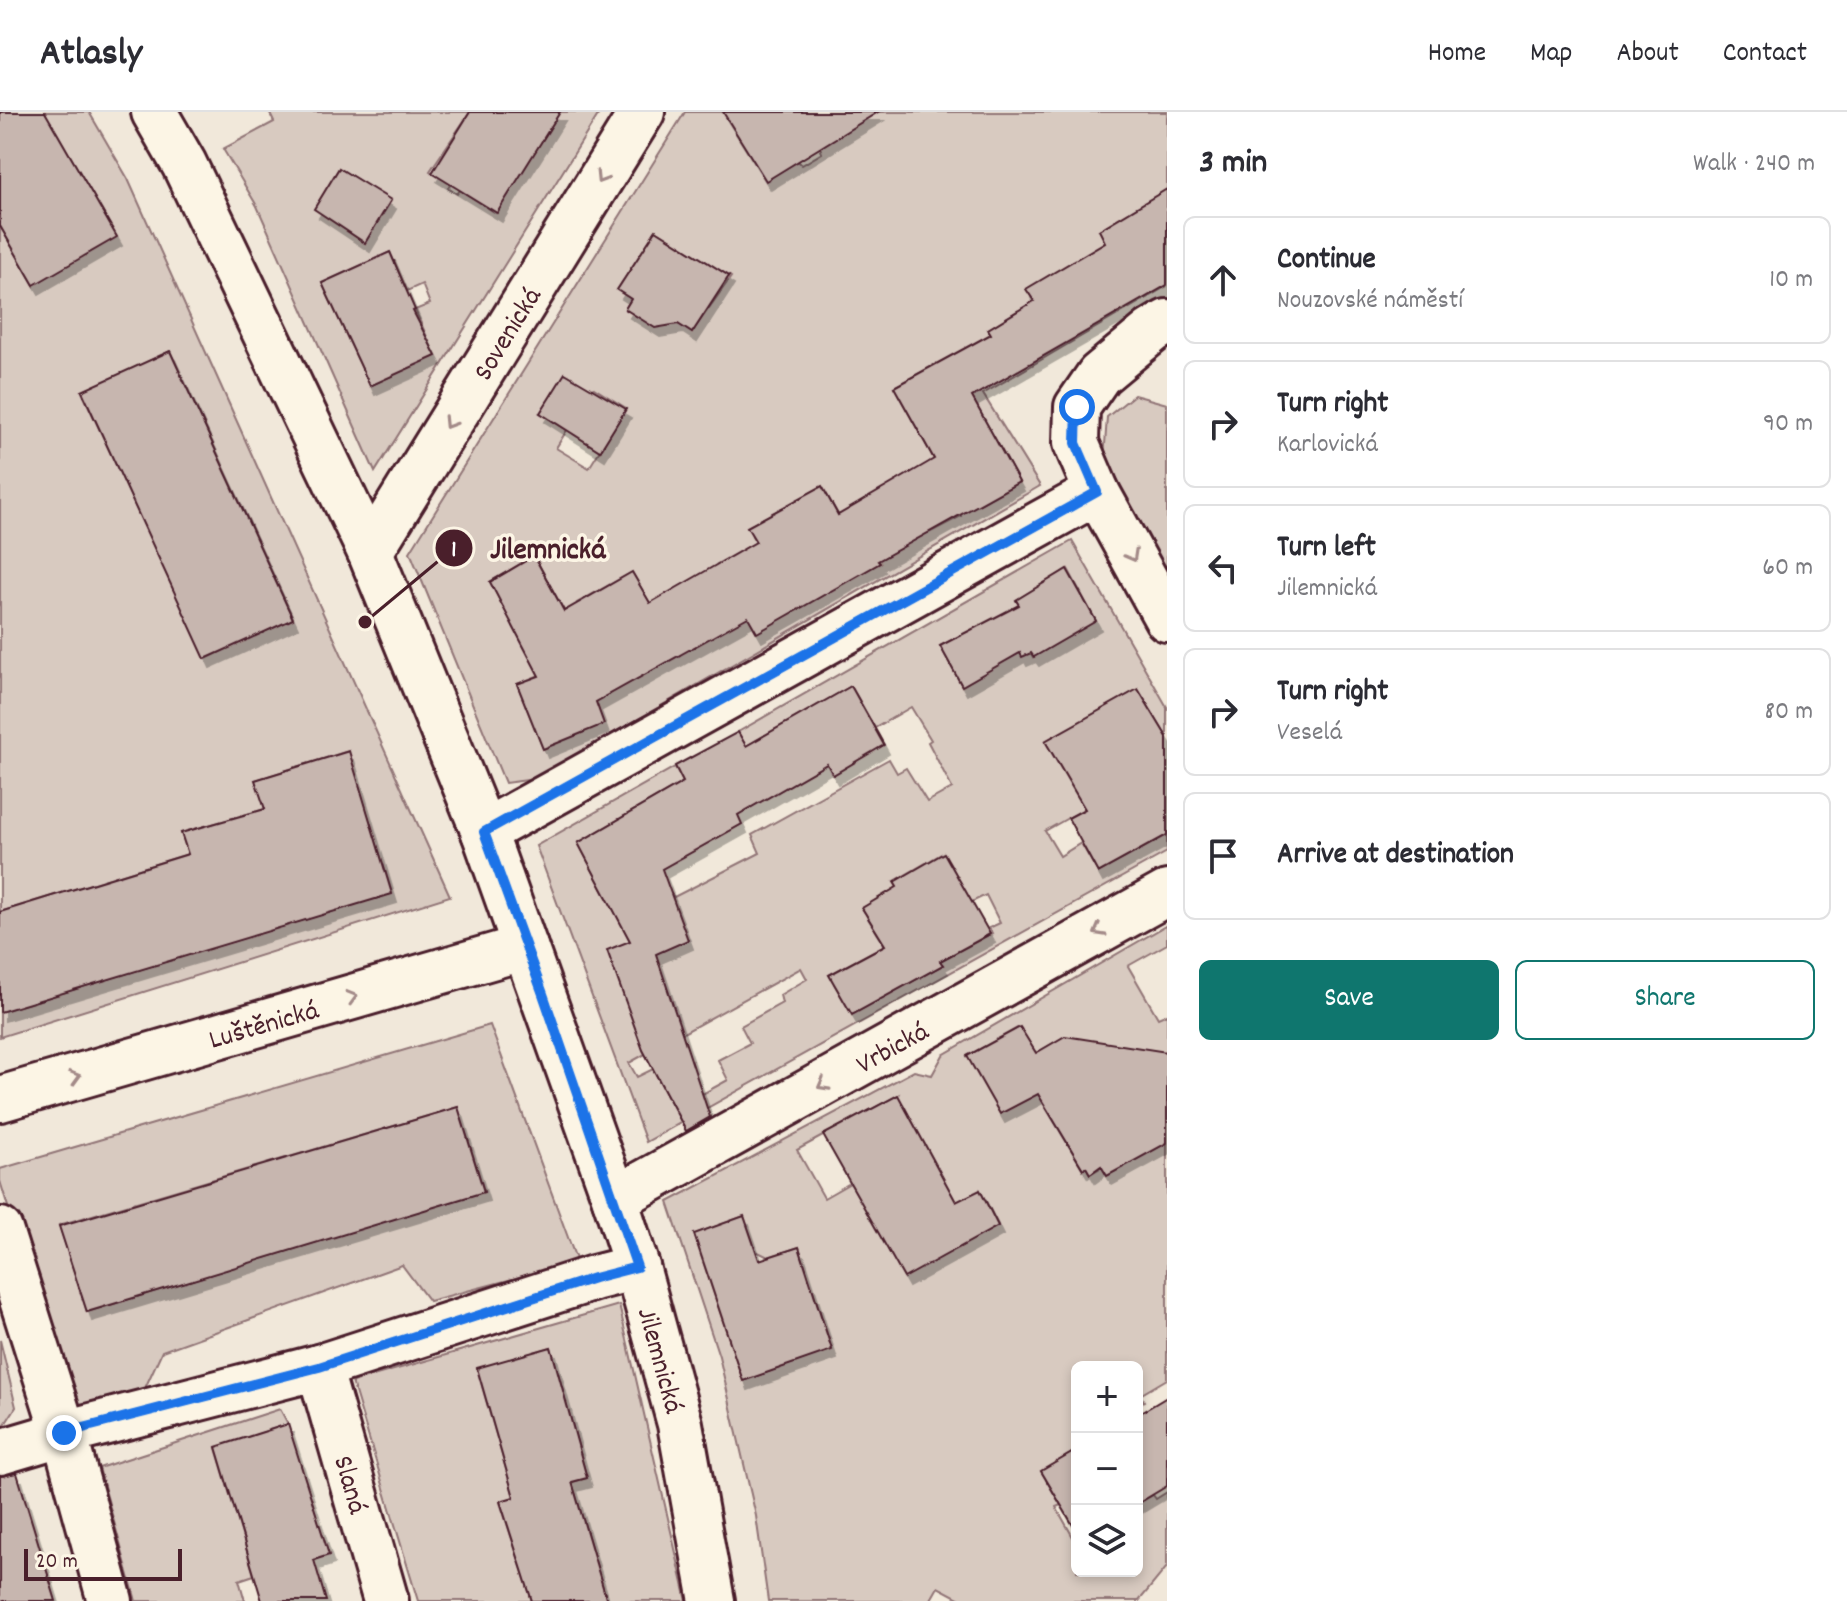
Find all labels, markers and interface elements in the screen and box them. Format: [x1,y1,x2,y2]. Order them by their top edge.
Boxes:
text: Atlasly [40,28,142,83]
text: Home [1428,35,1486,75]
text: Map [1530,35,1572,75]
text: About [1616,35,1679,75]
text: Contact [1723,35,1807,75]
text: 3 min [1199,140,1267,189]
text: Walk · 240 m [1693,146,1815,183]
one-way arrow [595,169,610,184]
text: Continue [1277,240,1376,283]
icon: ahead [1201,258,1245,302]
text: 10 m [1769,262,1813,299]
street label: Sovenická [466,281,554,390]
text: Nouzovské náměstí [1277,283,1463,320]
text: Turn right [1277,384,1388,427]
route start [1059,389,1095,425]
icon: right [1201,402,1245,446]
text: 90 m [1763,406,1813,443]
one-way arrow [443,414,459,429]
text: Karlovická [1277,427,1378,464]
callout: Jilemnická [434,521,622,575]
text: Turn left [1277,528,1376,571]
text: Jilemnická [490,531,607,574]
text: 1 [451,534,457,568]
icon: left [1201,546,1245,590]
one-way arrow [1122,547,1138,561]
text: 60 m [1762,550,1813,587]
text: Jilemnická [1277,571,1378,608]
text: Turn right [1277,672,1388,715]
icon: right [1201,690,1245,734]
text: 80 m [1765,694,1813,731]
text: Veselá [1277,715,1343,752]
icon: arrive [1201,834,1245,878]
text: Arrive at destination [1277,835,1514,878]
one-way arrow [1093,921,1108,937]
button: Save [1199,960,1499,1040]
button: Share [1515,960,1815,1040]
one-way arrow [344,990,358,1007]
street label: Luštěnická [205,993,324,1063]
street label: Vrbická [850,1014,938,1087]
one-way arrow [67,1070,81,1087]
one-way arrow [817,1075,832,1091]
street label: Jilemnická [624,1304,691,1419]
map controls [1071,1361,1143,1577]
button: + [1071,1361,1143,1433]
route end [46,1415,82,1451]
button: − [1071,1433,1143,1505]
street label: Slaná [320,1452,375,1520]
button: layers [1071,1505,1143,1577]
scale bar [24,1545,182,1581]
text: 20 m [36,1547,78,1578]

